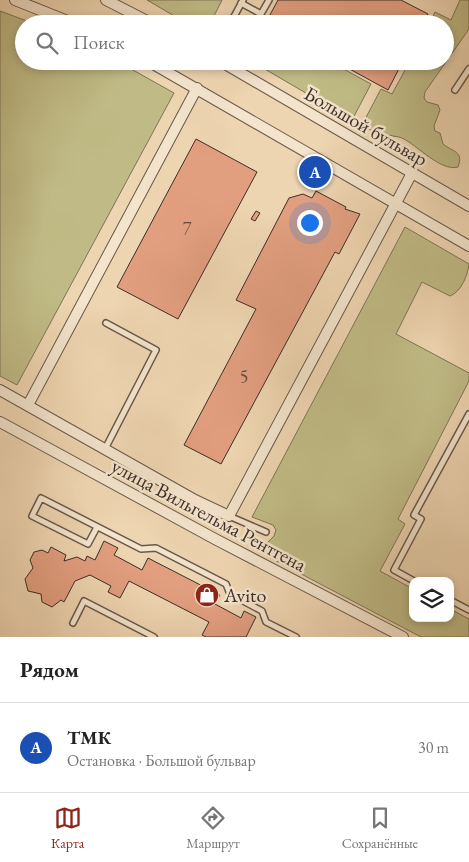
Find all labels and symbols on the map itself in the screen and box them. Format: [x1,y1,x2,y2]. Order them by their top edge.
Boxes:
street label: Большой бульвар [300,80,432,172]
pin: A [299,153,331,191]
your location [297,210,323,236]
house number: 7 [183,217,192,240]
house number: 5 [240,365,248,388]
street label: улица Вильгельма Рентгена [107,453,311,577]
shop icon: Avito [194,582,220,608]
place label: Avito [223,582,266,608]

